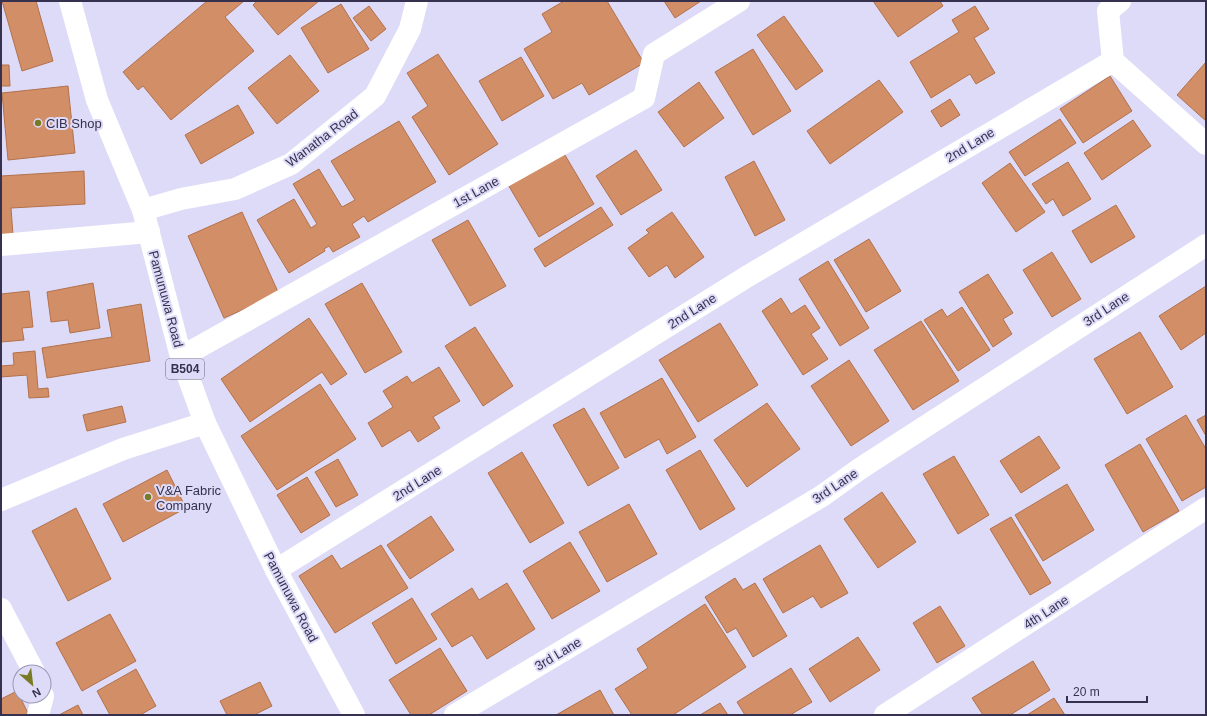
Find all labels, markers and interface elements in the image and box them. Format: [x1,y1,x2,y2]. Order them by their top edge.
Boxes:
street label: Wanatha Road [283,106,361,170]
place label: CIB Shop [46,116,102,131]
marker: CIB Shop [33,118,43,128]
street label: 2nd Lane [943,125,997,165]
street label: 1st Lane [451,173,501,211]
street label: Pamunuwa Road [146,249,186,349]
street label: 3rd Lane [1080,289,1132,329]
street label: 2nd Lane [665,290,719,332]
road number: B504 [166,359,204,379]
street label: 2nd Lane [390,462,444,504]
street label: 3rd Lane [810,465,860,507]
place label: V&A Fabric Company [156,483,222,513]
marker: V&A Fabric Company [143,492,153,502]
street label: Pamunuwa Road [261,549,321,645]
street label: 4th Lane [1021,592,1071,632]
street label: 3rd Lane [532,634,584,674]
north arrow [12,664,52,704]
scale bar [1067,678,1147,704]
text: 20 m [1073,685,1100,699]
text: N [30,686,43,700]

